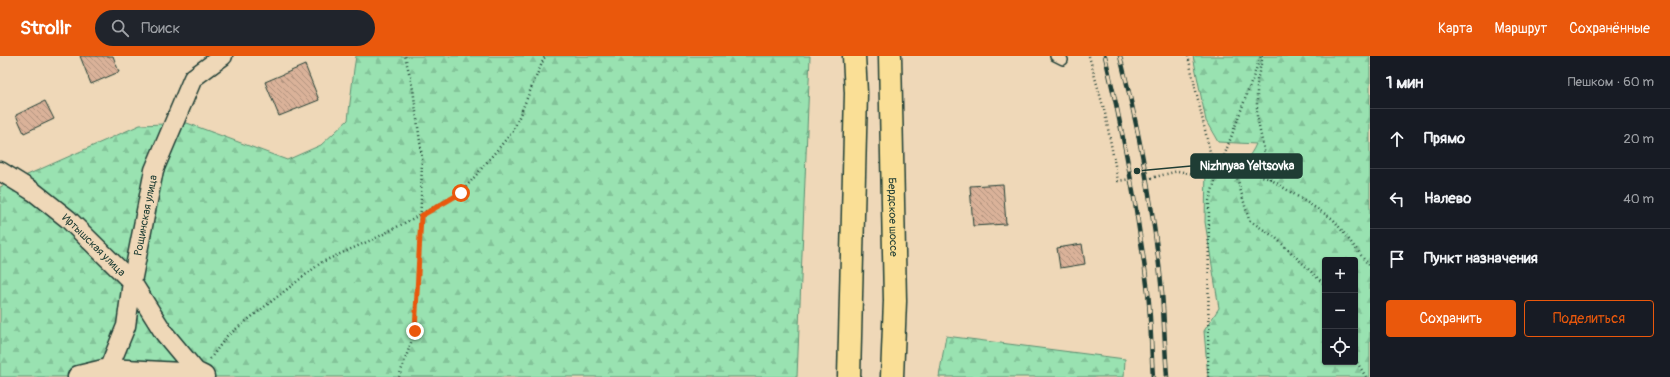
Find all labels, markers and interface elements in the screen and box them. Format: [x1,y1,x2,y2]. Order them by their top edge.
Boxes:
search box [95,10,375,46]
text: Strollr [20,16,71,40]
icon: search [109,17,131,39]
text: Поиск [141,19,180,38]
text: Карта [1438,20,1473,37]
text: Маршрут [1495,20,1547,37]
text: Сохранённые [1569,20,1650,37]
text: 1 мин [1386,72,1424,93]
text: Пешком · 60 m [1568,74,1654,90]
icon: ahead [1386,128,1408,150]
text: Прямо [1424,129,1465,148]
text: 20 m [1623,131,1654,147]
callout: Nizhnyaa Yeltsovka [1191,154,1302,178]
text: Nizhnyaa Yeltsovka [1200,159,1295,174]
street label: Рощинская улица [131,174,159,257]
street label: Бердское шоссе [886,177,901,257]
route start [452,184,470,202]
icon: left [1386,188,1408,210]
text: Налево [1424,189,1471,208]
text: 40 m [1623,191,1654,207]
street label: Иртышская улица [60,211,128,279]
icon: arrive [1386,248,1408,270]
text: Пункт назначения [1424,249,1538,268]
map controls [1322,257,1358,365]
button: + [1322,257,1358,293]
button: − [1322,293,1358,329]
button: Сохранить [1386,300,1516,337]
button: Поделиться [1524,300,1654,337]
route end [406,322,424,340]
button: locate [1322,329,1358,365]

